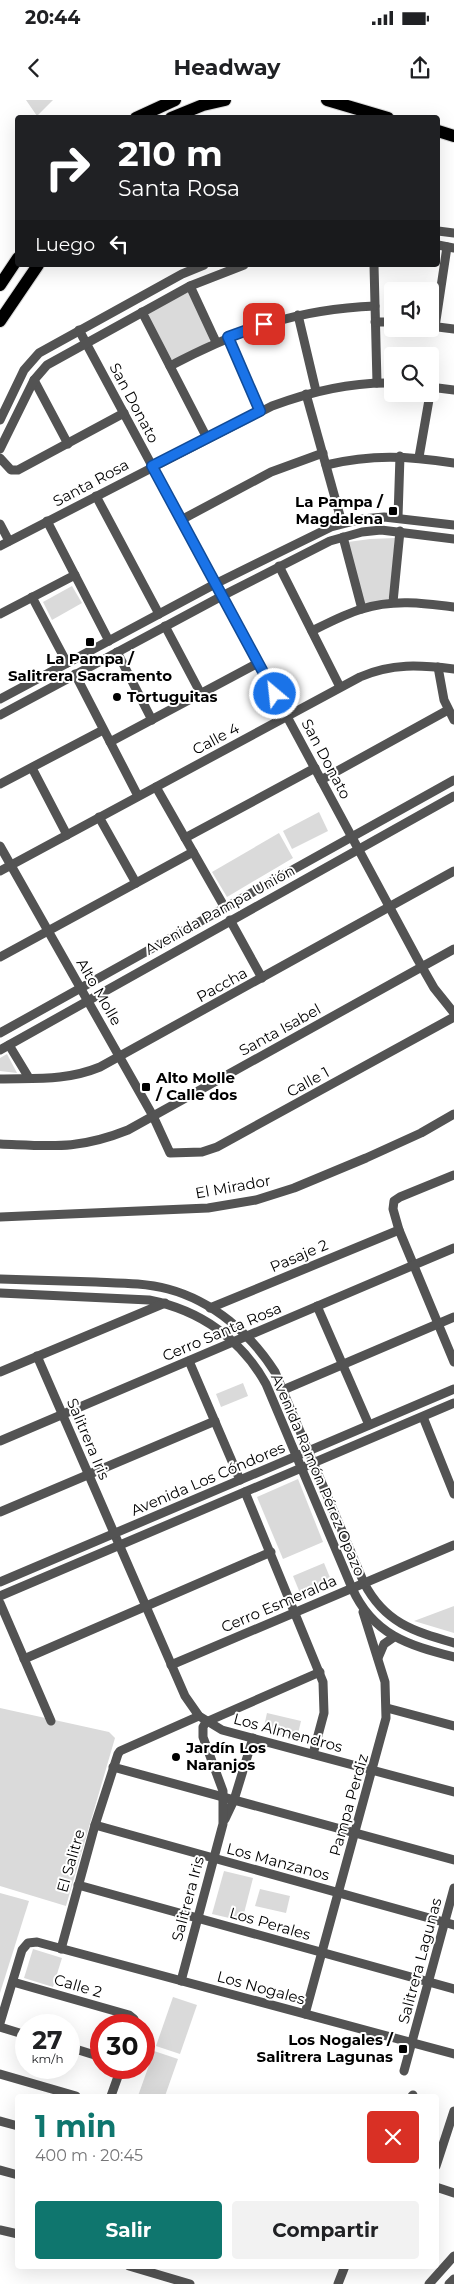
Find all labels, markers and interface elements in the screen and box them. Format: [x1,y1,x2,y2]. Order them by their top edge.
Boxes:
text: 20:44 [25,6,80,29]
icon: back [20,54,48,82]
text: Headway [174,54,280,81]
icon: share [406,54,434,82]
text: 210 m [118,132,223,175]
icon: right [35,135,100,200]
text: Santa Rosa [118,175,240,202]
icon: left [105,230,133,258]
text: Luego [35,233,95,256]
map controls [384,282,439,402]
button: sound [384,282,439,337]
pin [243,303,285,345]
icon: arrive [250,310,278,338]
button: search [384,347,439,402]
street label: San Donato [105,359,164,446]
street label: Santa Rosa [50,455,132,510]
place label: La Pampa / Magdalena [295,492,384,528]
marker: La Pampa / Magdalena [387,505,399,517]
marker: La Pampa / Salitrera Sacramento [84,636,96,648]
place label: La Pampa / Salitrera Sacramento [8,649,172,685]
position arrow [248,667,300,719]
place label: Tortuguitas [127,687,218,706]
marker: Tortuguitas [111,691,123,703]
street label: San Donato [297,715,356,802]
street label: Calle 4 [189,718,243,759]
street label: Avenida Pampa Unión [142,860,298,959]
street label: Alto Molle [73,955,126,1029]
street label: Paccha [193,963,250,1006]
street label: Santa Isabel [235,999,324,1060]
street label: Calle 1 [283,1062,332,1101]
place label: Alto Molle / Calle dos [155,1068,237,1104]
marker: Alto Molle / Calle dos [140,1081,152,1093]
street label: El Mirador [194,1171,272,1202]
street label: Pasaje 2 [267,1235,331,1276]
street label: Cerro Santa Rosa [159,1298,284,1365]
street label: Avenida Ramón Pérez Opazo [267,1371,370,1579]
street label: Salitrera Iris [63,1395,114,1483]
street label: Avenida Los Cóndores [128,1437,288,1520]
street label: Cerro Esmeralda [218,1571,340,1636]
street label: Los Almendros [232,1709,345,1756]
place label: Jardín Los Naranjos [185,1738,266,1774]
marker: Jardín Los Naranjos [170,1751,182,1763]
street label: Pampa Perdiz [325,1751,372,1858]
street label: El Salitre [52,1827,89,1895]
street label: Los Manzanos [224,1839,332,1884]
street label: Salitrera Iris [167,1854,208,1943]
street label: Salitrera Lagunas [394,1896,445,2026]
street label: Los Perales [227,1903,313,1944]
street label: Los Nogales [215,1967,307,2008]
street label: Calle 2 [52,1970,104,2001]
speed limit sign: 30 [90,2014,155,2079]
text: 27 [32,2025,63,2055]
place label: Los Nogales / Salitrera Lagunas [257,2030,394,2066]
marker: Los Nogales / Salitrera Lagunas [397,2043,409,2055]
text: km/h [31,2051,64,2066]
text: 1 min [35,2108,116,2145]
button: close [367,2111,419,2163]
text: 400 m · 20:45 [35,2146,143,2165]
button: Salir [35,2201,222,2259]
button: Compartir [232,2201,419,2259]

